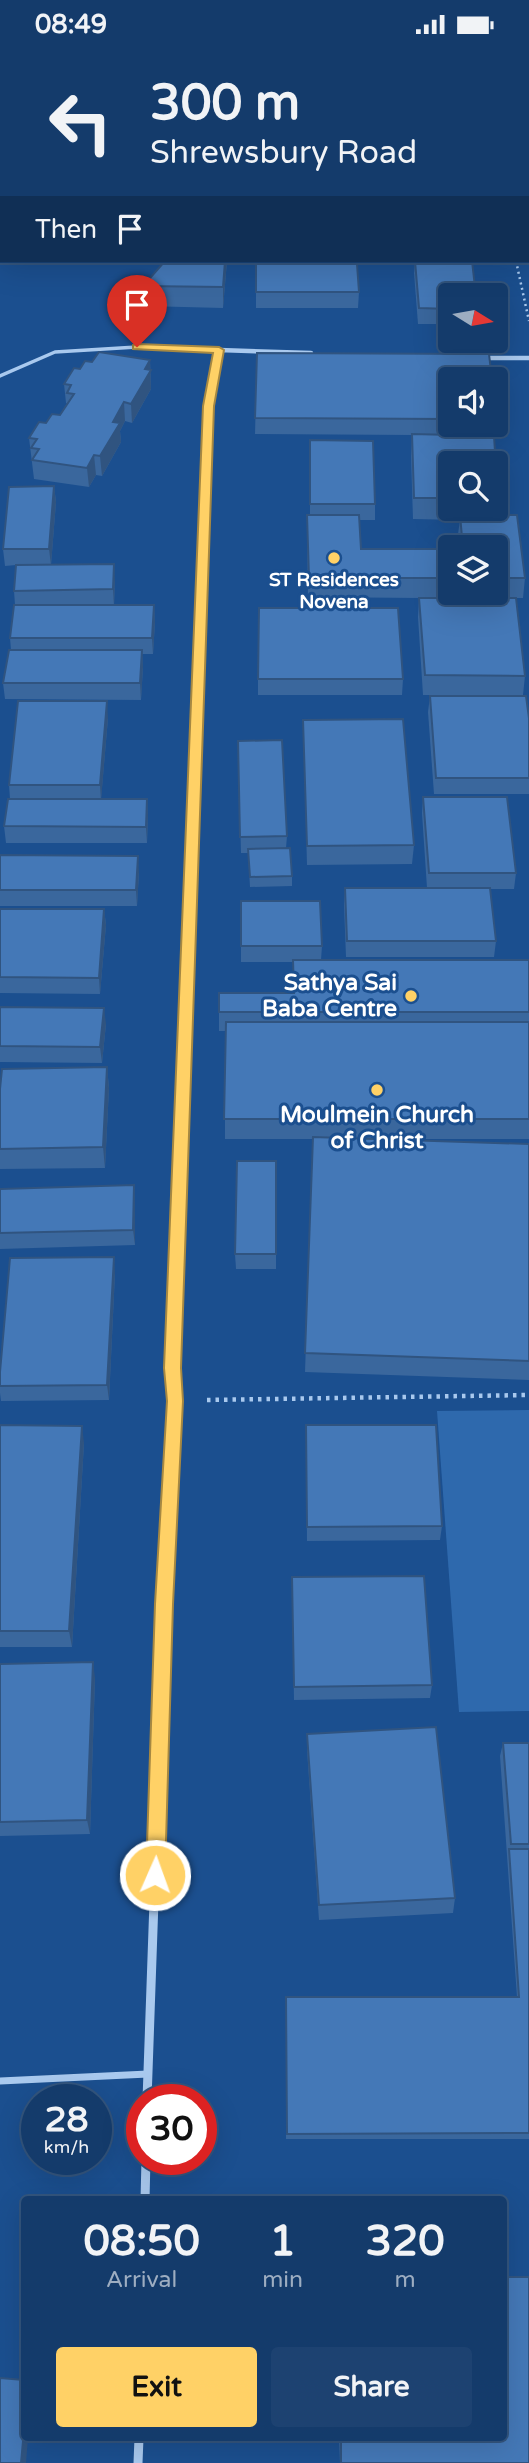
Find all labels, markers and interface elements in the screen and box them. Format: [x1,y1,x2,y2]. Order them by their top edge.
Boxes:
text: 08:49 [35,9,107,40]
text: 300 m [150,74,300,133]
icon: left [35,77,126,168]
text: Shrewsbury Road [150,134,417,172]
icon: arrive [111,210,149,248]
text: Then [35,214,97,245]
pin [107,275,167,347]
north arrow [438,283,508,353]
map controls [438,283,508,605]
icon: arrive [118,286,156,324]
button: sound [438,367,508,437]
button: search [438,451,508,521]
button: layers [438,535,508,605]
marker: ST Residences Novena [326,550,342,566]
place label: ST Residences Novena [269,569,399,613]
place label: Sathya Sai Baba Centre [262,969,397,1023]
marker: Sathya Sai Baba Centre [403,988,419,1004]
marker: Moulmein Church of Christ [369,1082,385,1098]
place label: Moulmein Church of Christ [280,1101,474,1155]
position arrow [118,1838,192,1912]
speed limit sign: 30 [126,2084,217,2175]
text: 28 [45,2099,88,2141]
text: km/h [44,2136,89,2158]
text: 08:50 [83,2216,200,2267]
text: 1 [269,2216,296,2267]
text: 320 [365,2216,445,2267]
text: Arrival [106,2266,177,2294]
text: min [262,2266,303,2294]
text: m [394,2266,416,2294]
button: Exit [56,2347,257,2427]
button: Share [271,2347,472,2427]

